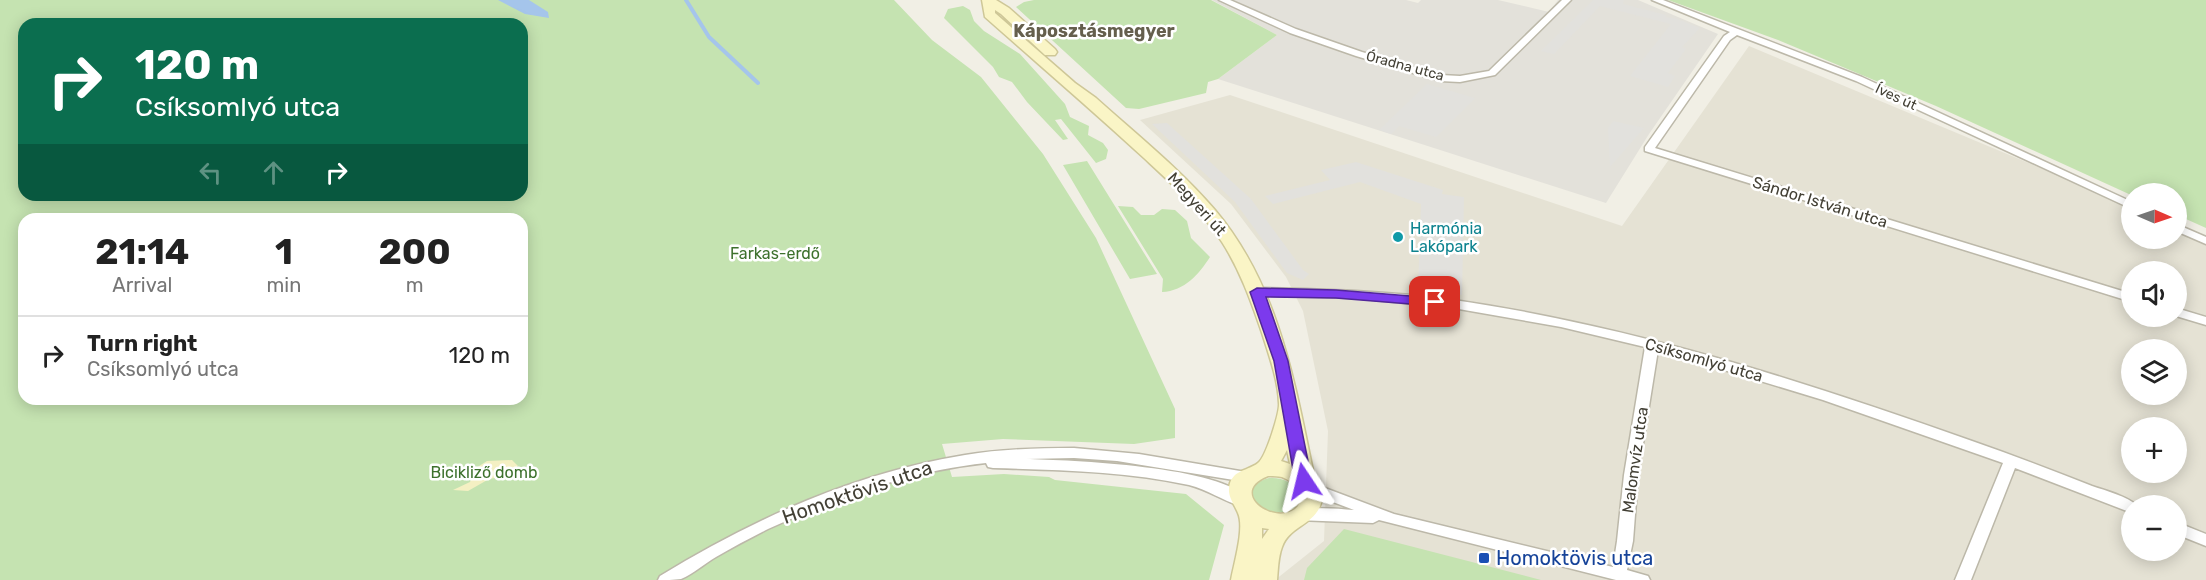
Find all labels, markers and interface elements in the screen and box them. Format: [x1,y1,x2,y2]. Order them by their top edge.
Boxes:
district label: Káposztásmegyer [1013,20,1175,42]
text: 120 m [135,40,259,90]
icon: right [36,42,114,120]
street label: Óradna utca [1364,47,1446,85]
street label: Íves út [1873,79,1920,114]
text: Csíksomlyó utca [135,91,340,123]
icon: left [194,156,227,189]
icon: ahead [257,156,290,189]
icon: right [320,156,353,189]
street label: Megyeri út [1164,168,1230,240]
street label: Sándor István utca [1750,172,1890,232]
north arrow [2121,183,2187,249]
map controls [2121,183,2187,561]
place label: Harmónia Lakópark [1410,219,1482,256]
text: 21:14 [95,230,189,273]
text: 1 [275,230,293,273]
text: 200 [378,230,451,273]
marker: Harmónia Lakópark [1391,230,1405,244]
park label: Farkas-erdő [730,244,820,263]
button: sound [2121,261,2187,327]
text: Arrival [112,273,172,297]
text: min [267,273,301,297]
text: m [406,273,424,297]
pin [1409,276,1460,327]
icon: arrive [1418,285,1451,318]
text: Turn right [87,330,197,357]
street label: Csíksomlyó utca [1643,334,1765,386]
icon: right [36,339,69,372]
button: layers [2121,339,2187,405]
text: 120 m [449,342,510,369]
text: Csíksomlyó utca [87,357,239,381]
street label: Malomvíz utca [1618,406,1652,514]
button: + [2121,417,2187,483]
position arrow [1272,449,1336,513]
street label: Homoktövis utca [779,455,935,529]
park label: Bicikliző domb [431,463,537,482]
button: − [2121,495,2187,561]
place label: Homoktövis utca [1496,546,1653,570]
marker: Homoktövis utca [1477,551,1491,565]

